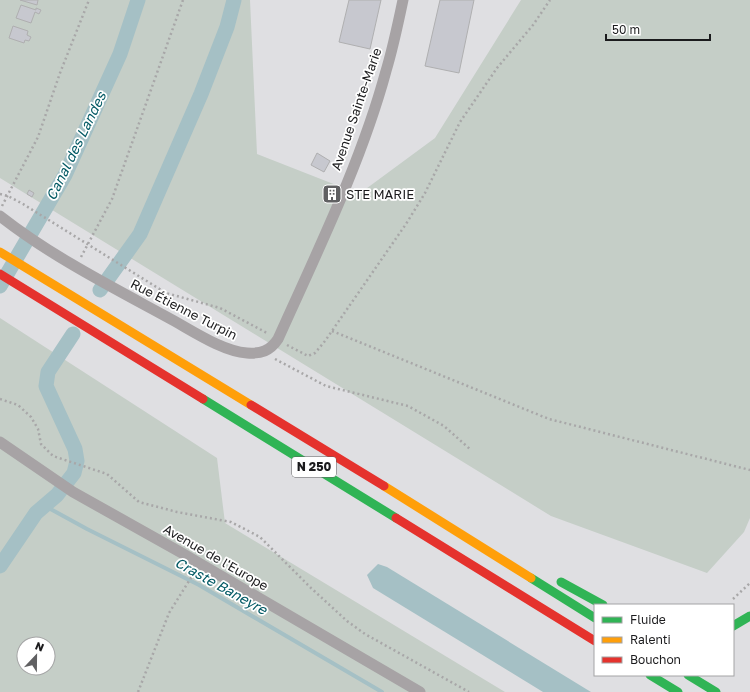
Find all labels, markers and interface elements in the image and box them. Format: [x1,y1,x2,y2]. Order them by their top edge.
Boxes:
scale bar [606,16,710,42]
text: 50 m [612,22,640,37]
street label: Avenue Sainte-Marie [328,46,384,172]
water label: Canal des Landes [42,88,109,203]
building icon: STE MARIE [321,183,343,205]
place label: STE MARIE [346,186,414,202]
street label: Rue Étienne Turpin [128,275,240,343]
road number: N 250 [292,457,336,477]
street label: Avenue de l'Europe [161,520,271,594]
water label: Craste Baneyre [172,553,271,618]
legend [594,604,734,676]
text: Fluide [630,612,666,627]
text: Ralenti [630,632,671,647]
north arrow [16,636,56,676]
text: N [34,639,46,654]
text: Bouchon [630,652,681,667]

